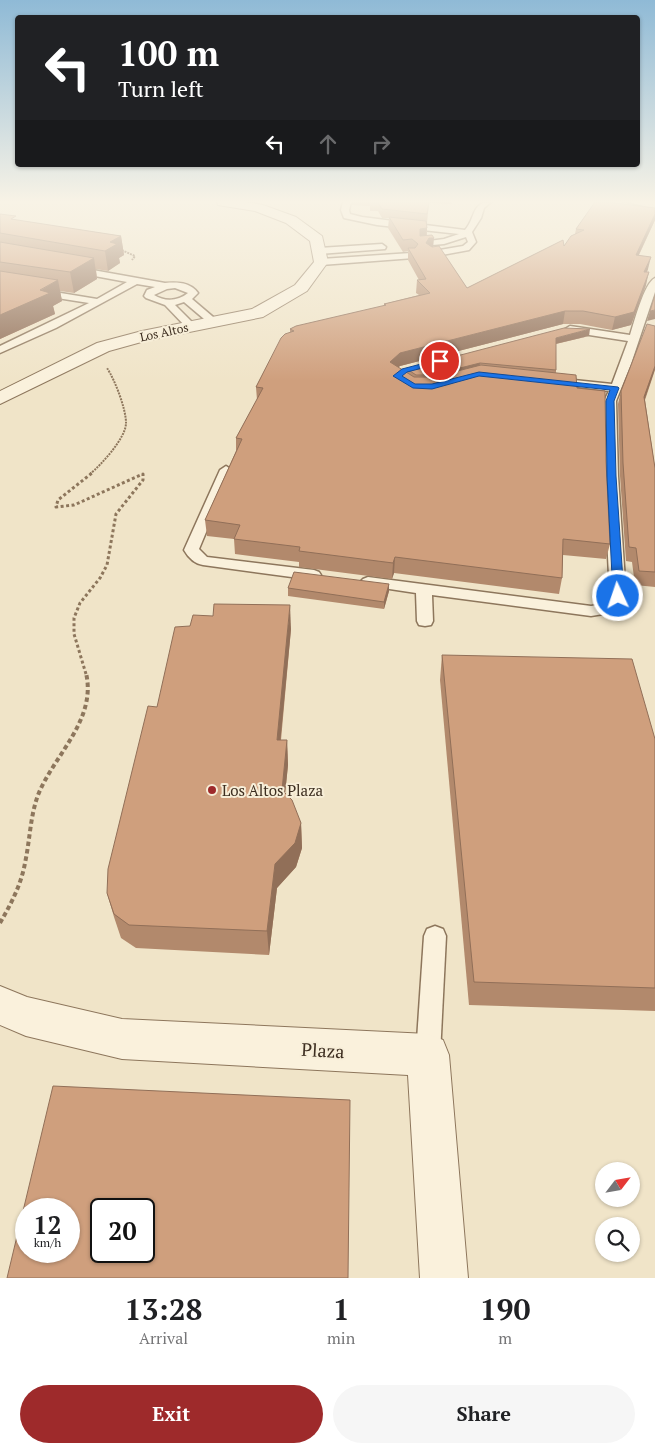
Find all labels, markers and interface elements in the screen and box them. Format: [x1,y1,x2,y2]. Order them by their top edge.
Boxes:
text: 100 m [118,30,219,76]
icon: left [35,35,100,100]
text: Turn left [118,74,204,103]
icon: left [261,130,289,158]
icon: ahead [314,130,342,158]
icon: right [367,130,395,158]
street label: Los Altos [138,320,190,344]
pin [419,340,461,382]
icon: arrive [426,347,454,375]
position arrow [591,569,643,621]
place label: Los Altos Plaza [222,780,323,800]
marker: Los Altos Plaza [206,784,218,796]
street label: Plaza [301,1037,345,1063]
north arrow [595,1162,640,1208]
map controls [595,1162,640,1262]
speed limit sign: 20 [90,1198,155,1263]
text: 12 [33,1208,62,1241]
button: search [595,1217,640,1262]
text: km/h [34,1235,61,1250]
text: 13:28 [124,1289,203,1329]
text: 1 [333,1289,350,1329]
text: 190 [480,1289,531,1329]
text: Arrival [139,1327,188,1349]
text: min [327,1327,355,1349]
text: m [498,1327,512,1349]
button: Exit [20,1385,323,1443]
button: Share [333,1385,635,1443]

